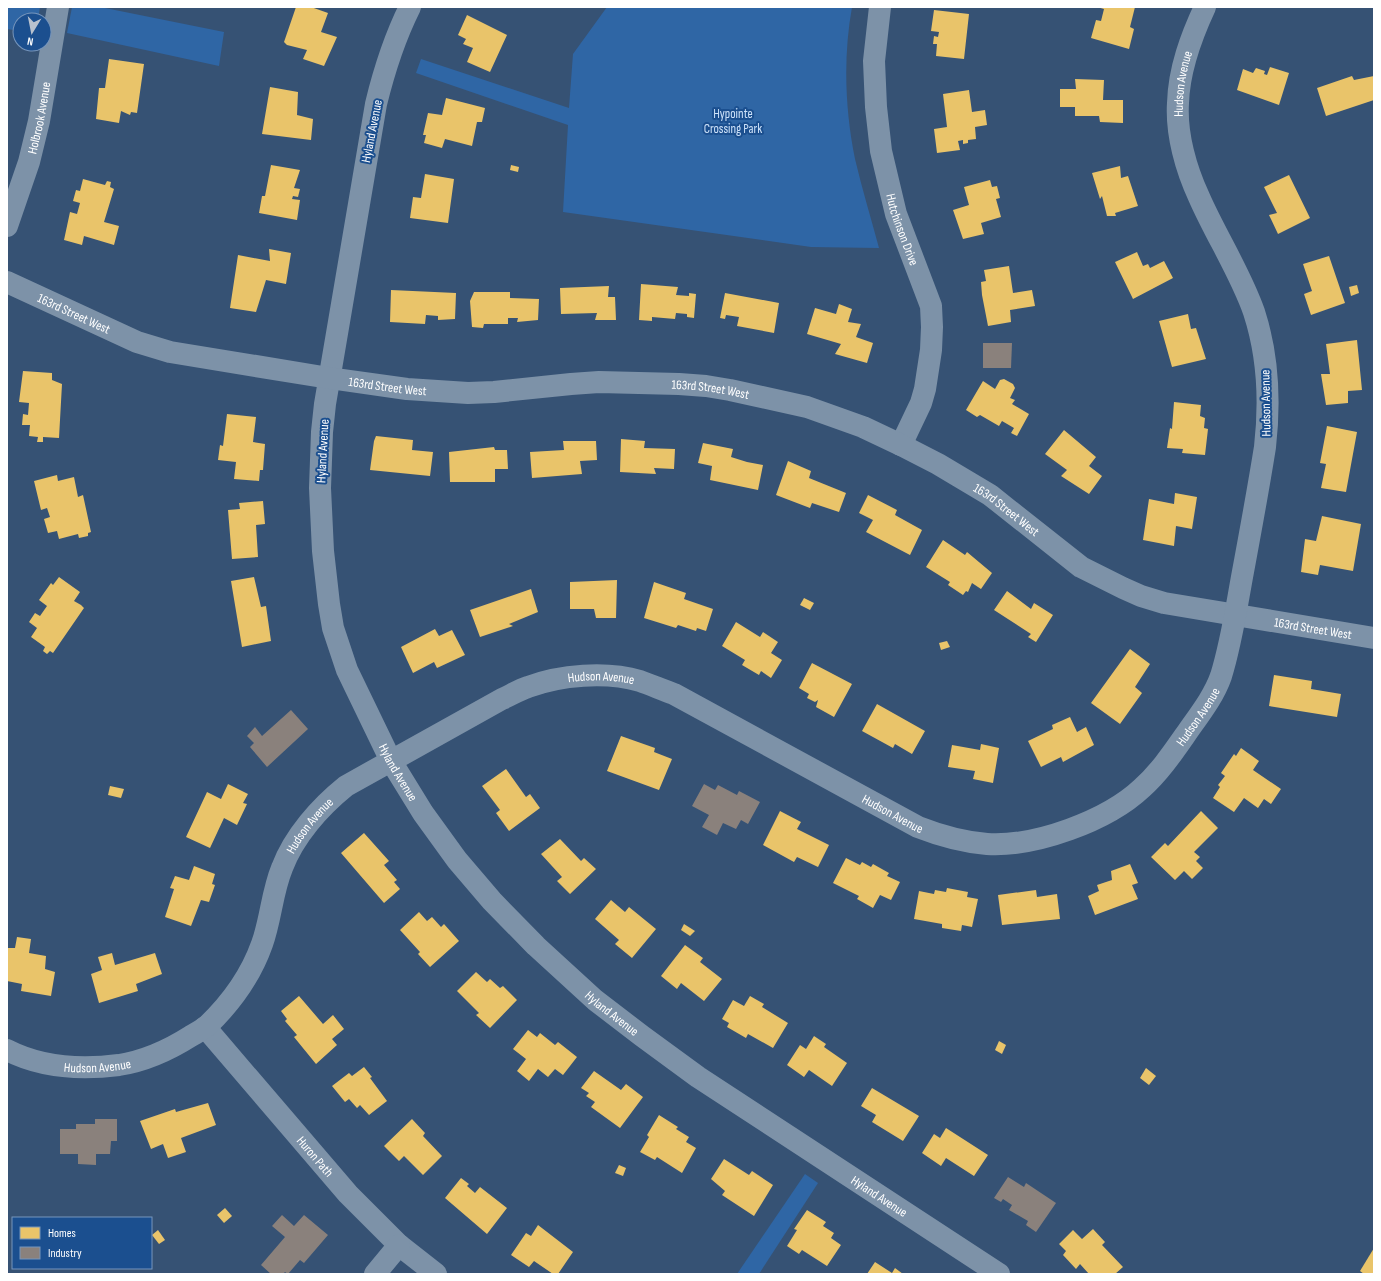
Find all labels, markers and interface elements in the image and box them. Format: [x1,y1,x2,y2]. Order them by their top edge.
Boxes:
north arrow [12,12,52,52]
text: N [26,34,34,48]
street label: Hudson Avenue [1171,49,1196,117]
street label: Holbrook Avenue [24,81,54,156]
street label: Hyland Avenue [358,98,386,164]
park label: Hypointe Crossing Park [704,106,762,137]
street label: Hutchinson Drive [882,192,922,268]
street label: 163rd Street West [35,290,113,338]
street label: Hudson Avenue [1257,369,1275,437]
street label: 163rd Street West [348,374,427,399]
street label: 163rd Street West [671,377,751,403]
street label: Hyland Avenue [313,419,333,483]
street label: 163rd Street West [971,480,1042,540]
street label: 163rd Street West [1273,614,1353,643]
street label: Hudson Avenue [567,668,636,688]
street label: Hudson Avenue [1173,685,1224,749]
street label: Hyland Avenue [375,741,421,804]
street label: Hudson Avenue [859,791,925,837]
street label: Hudson Avenue [283,795,337,857]
street label: Hyland Avenue [581,988,642,1040]
street label: Hudson Avenue [63,1056,132,1076]
street label: Huron Path [293,1133,337,1180]
street label: Hyland Avenue [848,1172,910,1221]
legend [12,1217,152,1269]
text: Homes [48,1226,76,1241]
text: Industry [48,1246,82,1261]

